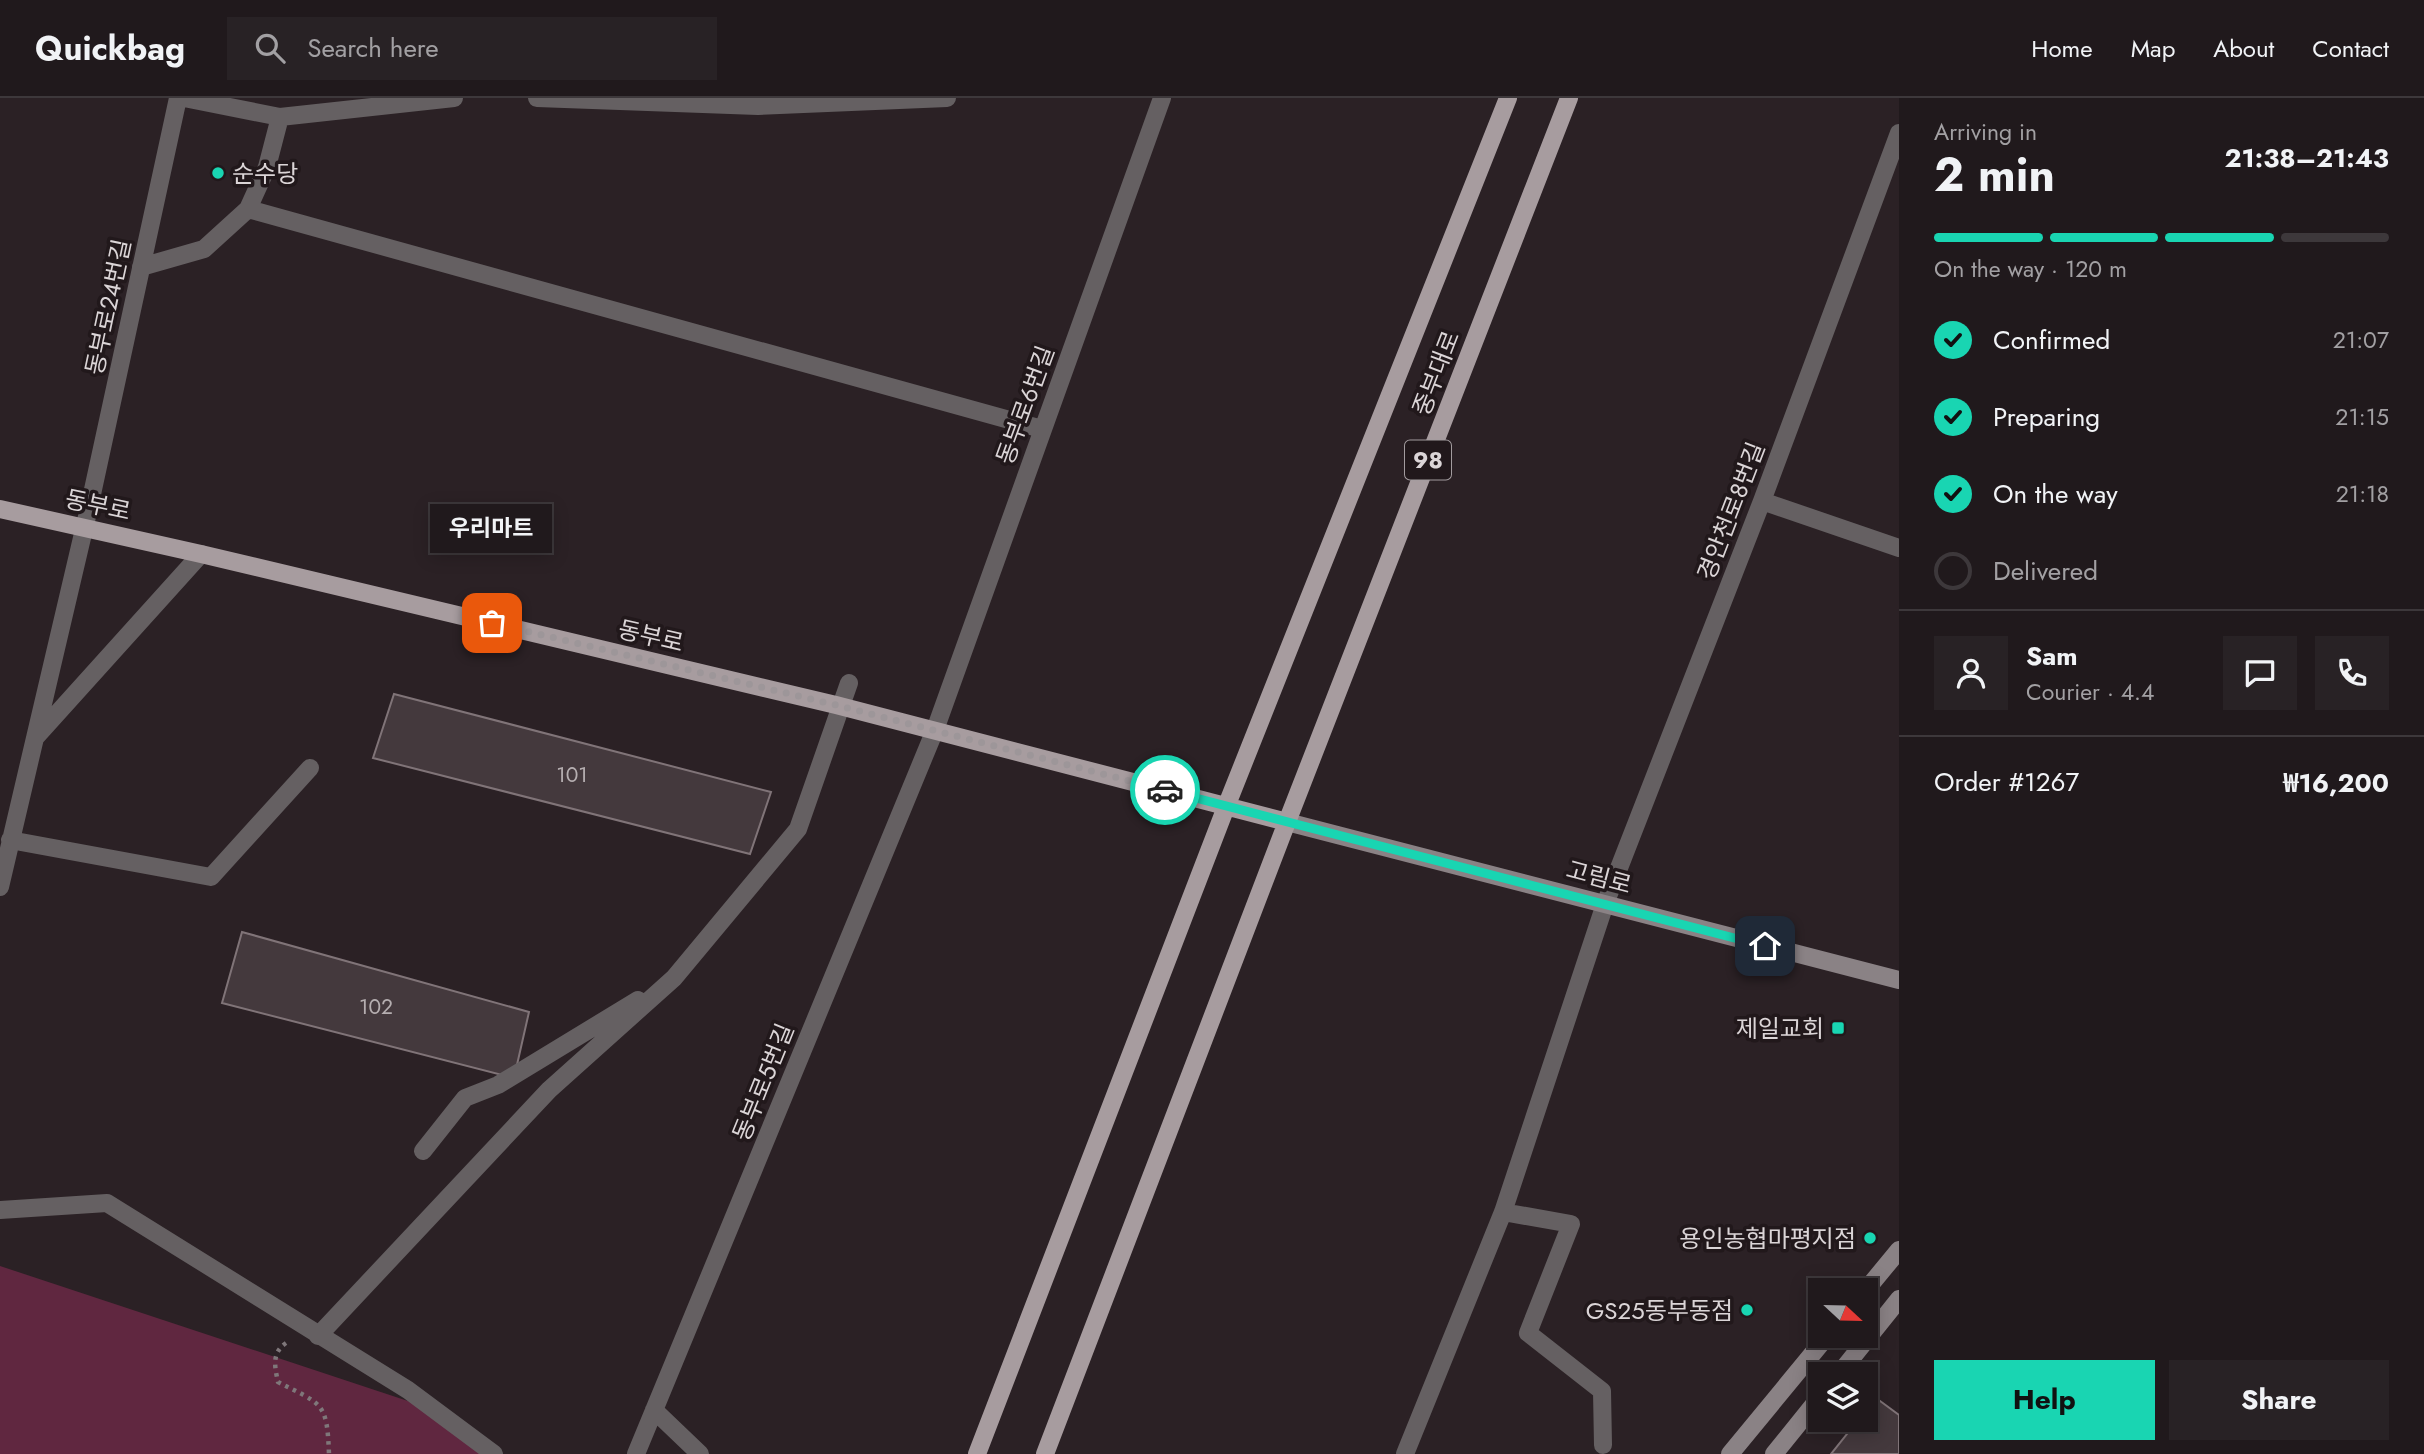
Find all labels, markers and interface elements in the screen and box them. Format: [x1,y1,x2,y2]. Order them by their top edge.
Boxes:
search box [227,17,717,80]
text: Quickbag [35,25,185,72]
icon: search [251,29,289,67]
text: Search here [307,29,439,67]
text: Home [2031,31,2093,66]
text: Map [2131,31,2175,66]
text: About [2213,31,2274,66]
text: Contact [2312,31,2389,66]
text: Arriving in [1934,115,2037,149]
text: 21:38–21:43 [2225,139,2389,177]
text: 2 min [1934,142,2055,208]
place label: 순수당 [232,156,298,191]
marker: 순수당 [210,165,226,181]
street label: 동부로24번길 [77,236,139,378]
text: On the way · 120 m [1934,252,2127,286]
icon: check [1934,321,1972,359]
text: Confirmed [1993,321,2110,359]
text: 21:07 [2333,323,2389,357]
street label: 중부대로 [1404,325,1468,421]
street label: 동부로6번길 [987,341,1063,469]
icon: check [1934,398,1972,436]
text: Preparing [1993,398,2100,436]
text: 21:15 [2335,400,2389,434]
street label: 경안천로8번길 [1689,437,1773,585]
road number: 98 [1405,440,1451,480]
icon: check [1934,475,1972,513]
text: On the way [1993,475,2118,513]
text: 21:18 [2336,477,2389,511]
street label: 동부로 [62,481,134,529]
callout: 우리마트 [431,504,553,553]
text: 우리마트 [449,511,533,545]
text: Delivered [1993,552,2098,590]
pin [462,593,522,653]
icon: bag [473,604,511,642]
street label: 동부로 [615,611,687,661]
button: person [1934,636,2008,710]
button: chat [2223,636,2297,710]
button: phone [2315,636,2389,710]
text: Sam [2026,637,2078,675]
text: Courier · 4.4 [2026,675,2154,709]
courier [1130,755,1200,825]
house number: 101 [556,760,588,790]
text: Order #1267 [1934,763,2079,801]
text: ₩16,200 [2283,764,2389,802]
icon: car [1146,771,1184,809]
street label: 고림로 [1562,852,1636,902]
pin [1735,916,1795,976]
icon: home [1746,927,1784,965]
house number: 102 [359,992,393,1022]
place label: 제일교회 [1736,1011,1824,1046]
street label: 동부로5번길 [724,1018,802,1146]
marker: 제일교회 [1830,1020,1846,1036]
place label: 용인농협마평지점 [1679,1221,1856,1256]
marker: 용인농협마평지점 [1862,1230,1878,1246]
north arrow [1808,1278,1878,1348]
map controls [1808,1278,1878,1432]
place label: GS25동부동점 [1586,1293,1733,1328]
marker: GS25동부동점 [1739,1302,1755,1318]
button: Help [1934,1360,2155,1440]
button: Share [2169,1360,2389,1440]
button: layers [1808,1362,1878,1432]

